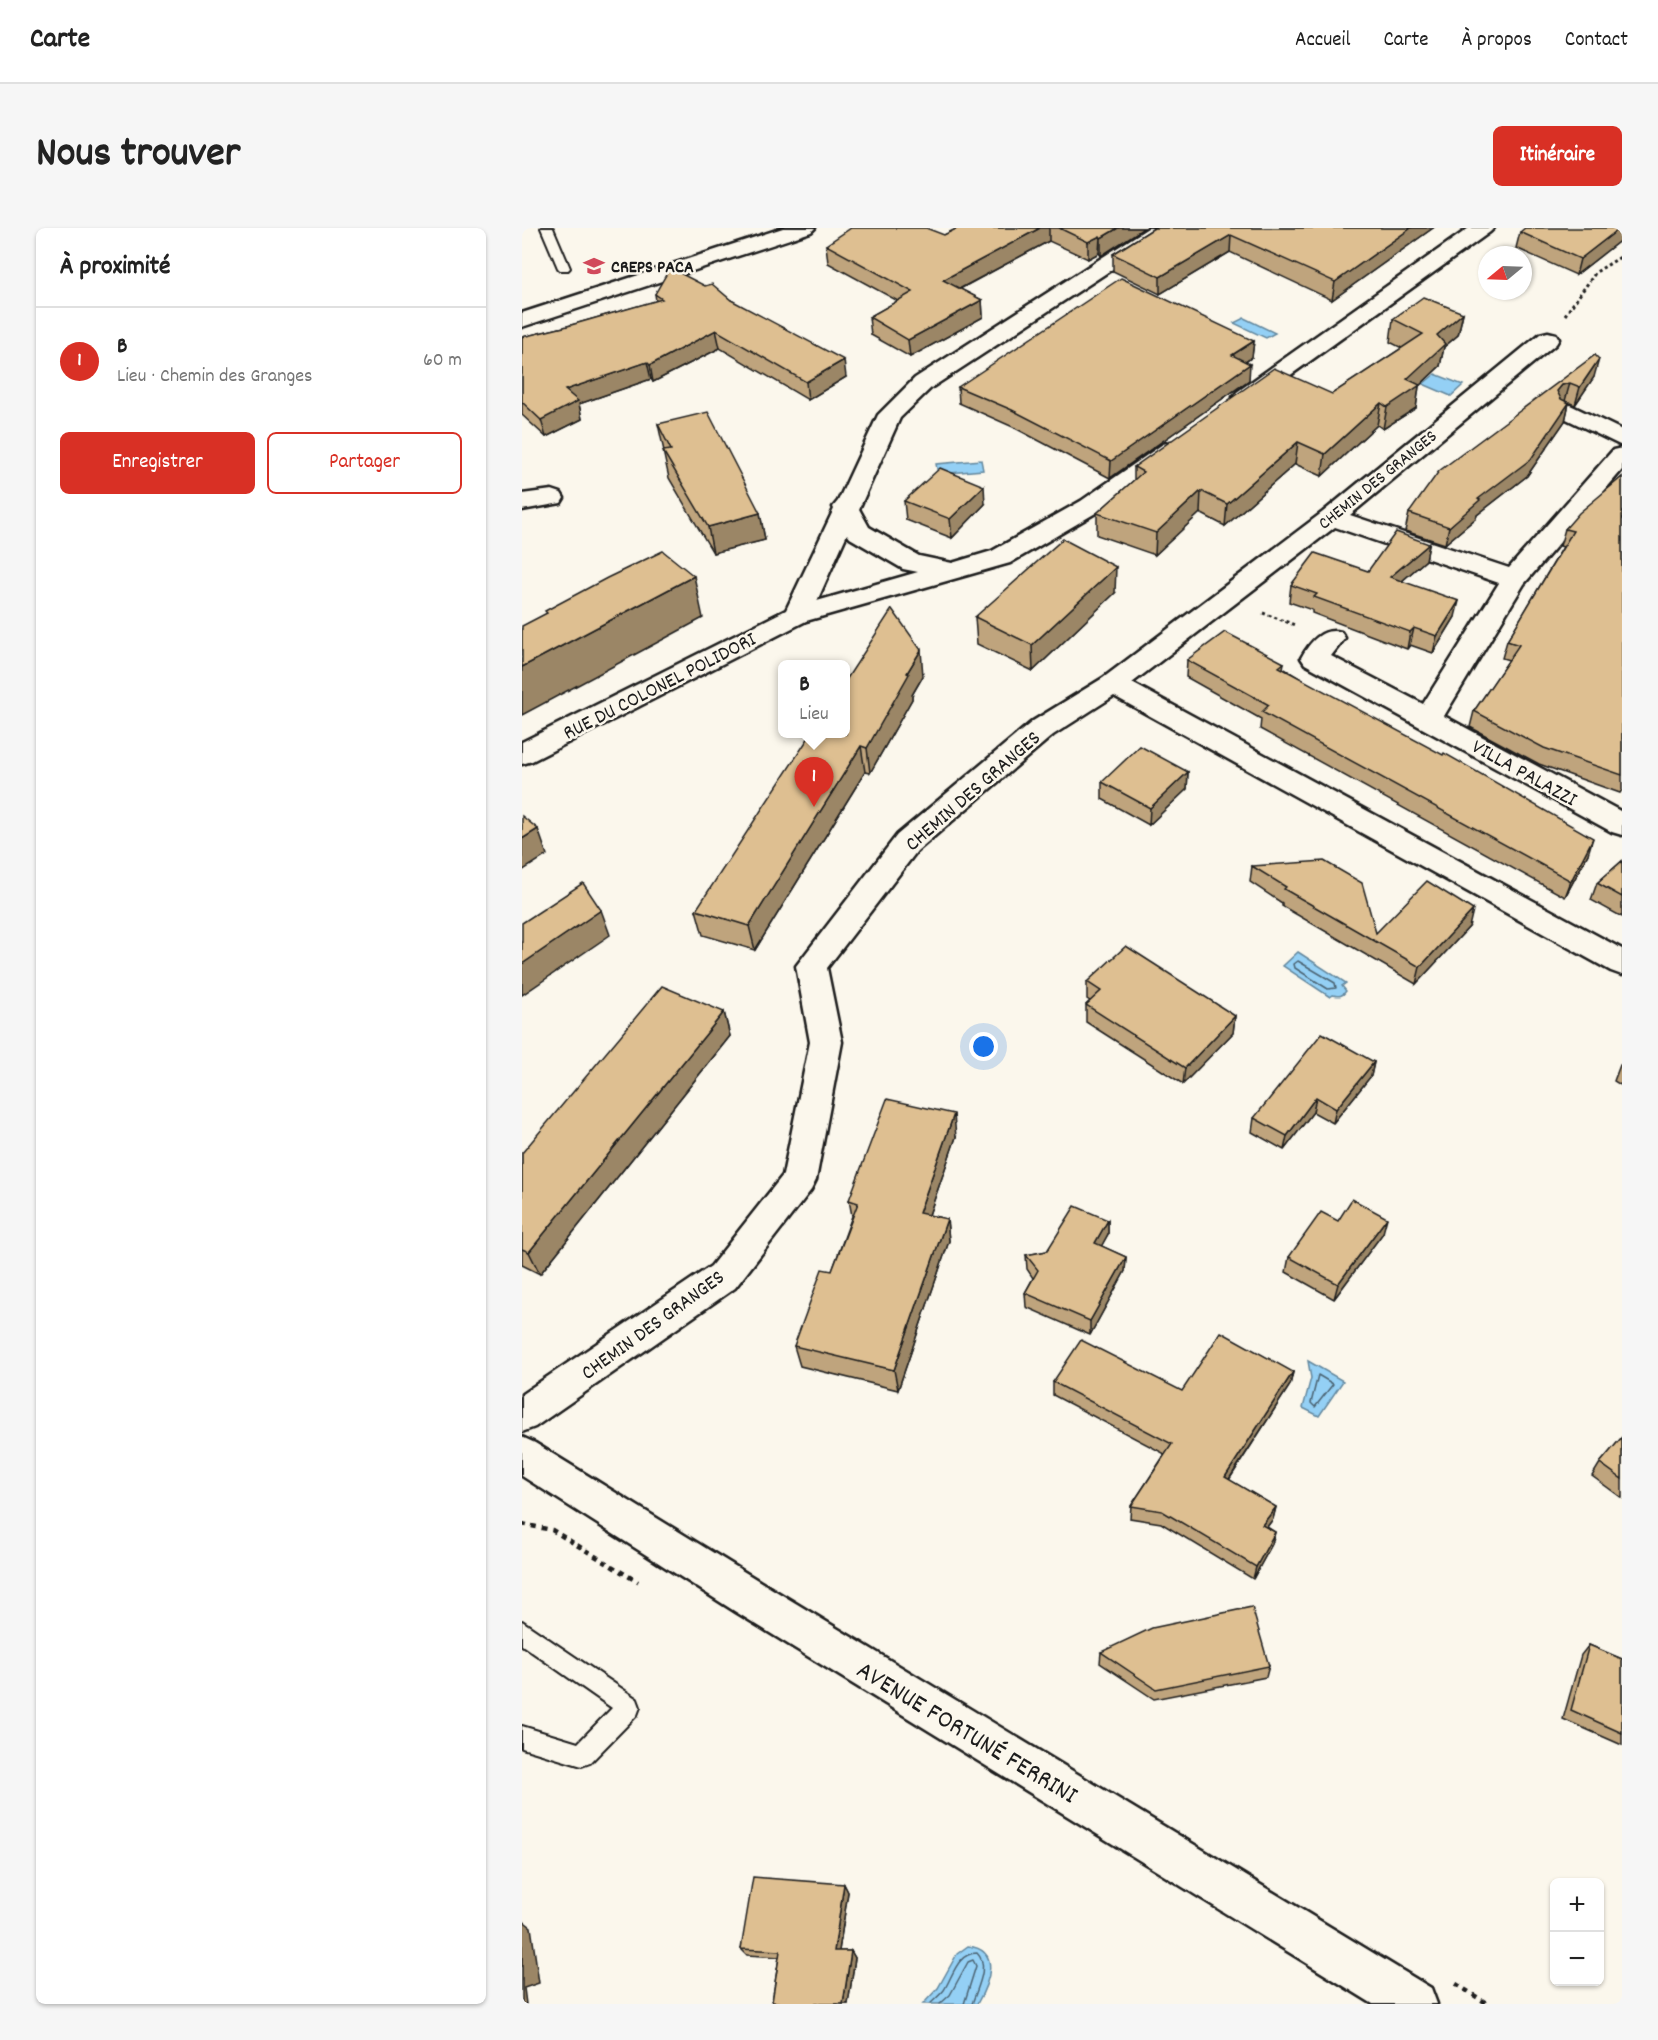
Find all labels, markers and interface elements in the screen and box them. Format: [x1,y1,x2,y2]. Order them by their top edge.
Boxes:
text: Carte [30,21,90,61]
text: Accueil [1295,26,1350,56]
text: Carte [1383,26,1428,56]
text: À propos [1461,26,1532,56]
text: Contact [1565,26,1628,56]
text: Nous trouver [36,126,240,186]
button: Itinéraire [1493,126,1622,186]
north arrow [1478,246,1532,300]
text: À proximité [60,249,170,286]
school or university icon: CREPS PACA [582,254,606,278]
place label: CREPS PACA [611,256,694,281]
text: B [117,332,127,363]
text: 1 [77,347,82,375]
text: 60 m [423,347,462,375]
text: Lieu · Chemin des Granges [117,363,312,391]
street label: CHEMIN DES GRANGES [1314,425,1443,537]
button: Enregistrer [60,432,255,494]
button: Partager [267,432,462,494]
street label: RUE DU COLONEL POLIDORI [559,626,763,749]
popup [778,660,850,738]
text: B [799,670,810,701]
text: Lieu [799,701,829,729]
street label: CHEMIN DES GRANGES [900,725,1048,860]
street label: VILLA PALAZZI [1465,733,1582,816]
pin: 1 [794,758,834,807]
your location [969,1032,998,1061]
street label: CHEMIN DES GRANGES [576,1264,732,1389]
street label: AVENUE FORTUNÉ FERRINI [849,1653,1084,1815]
map controls [1550,1878,1604,1986]
button: + [1550,1878,1604,1932]
button: − [1550,1932,1604,1986]

